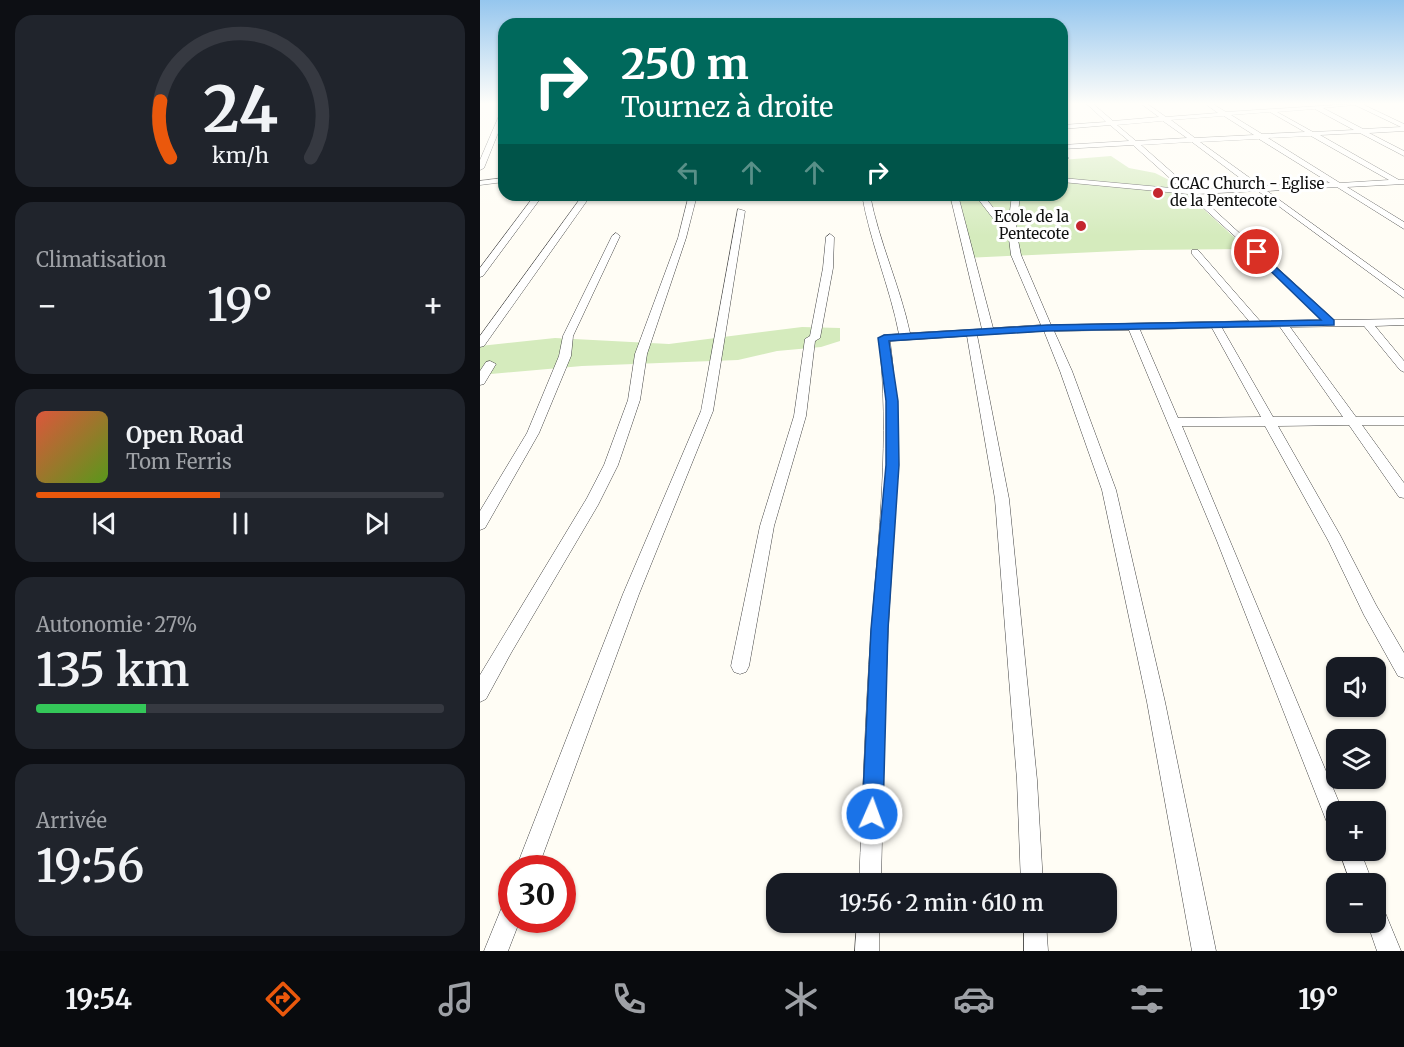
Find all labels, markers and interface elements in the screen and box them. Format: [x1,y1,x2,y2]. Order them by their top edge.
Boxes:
text: 250 m [621,38,749,90]
icon: right [522,42,600,120]
text: 24 [202,71,278,149]
text: Tournez à droite [621,90,833,124]
text: km/h [212,142,268,169]
icon: left [672,156,705,189]
icon: ahead [735,156,768,189]
icon: ahead [798,156,831,189]
icon: right [861,156,894,189]
place label: CCAC Church - Eglise de la Pentecote [1170,174,1325,210]
marker: CCAC Church - Eglise de la Pentecote [1151,186,1165,200]
place label: Ecole de la Pentecote [994,207,1069,243]
marker: Ecole de la Pentecote [1074,219,1088,233]
pin [1231,226,1282,277]
icon: arrive [1240,235,1273,268]
text: Climatisation [36,247,167,272]
text: 19° [207,277,273,333]
text: − [36,285,58,326]
text: + [422,285,444,326]
text: Open Road [126,421,244,449]
text: Tom Ferris [126,449,232,474]
icon: previous [88,507,121,540]
icon: pause [224,507,257,540]
icon: next [360,507,393,540]
text: Autonomie · 27% [36,612,197,637]
text: 135 km [36,642,190,698]
map controls [1326,657,1386,933]
button: sound [1326,657,1386,717]
button: layers [1326,729,1386,789]
position arrow [840,782,904,846]
button: + [1326,801,1386,861]
text: Arrivée [36,808,107,833]
text: 19:56 [36,838,144,894]
speed limit sign: 30 [498,855,576,933]
button: − [1326,873,1386,933]
text: 19:56 · 2 min · 610 m [839,889,1044,917]
icon: directions [262,978,304,1020]
icon: music [435,978,477,1020]
icon: phone [608,978,650,1020]
icon: climate [780,978,822,1020]
icon: car [953,978,995,1020]
icon: filters [1126,978,1168,1020]
text: 19:54 [65,982,132,1016]
text: 19° [1298,982,1339,1016]

